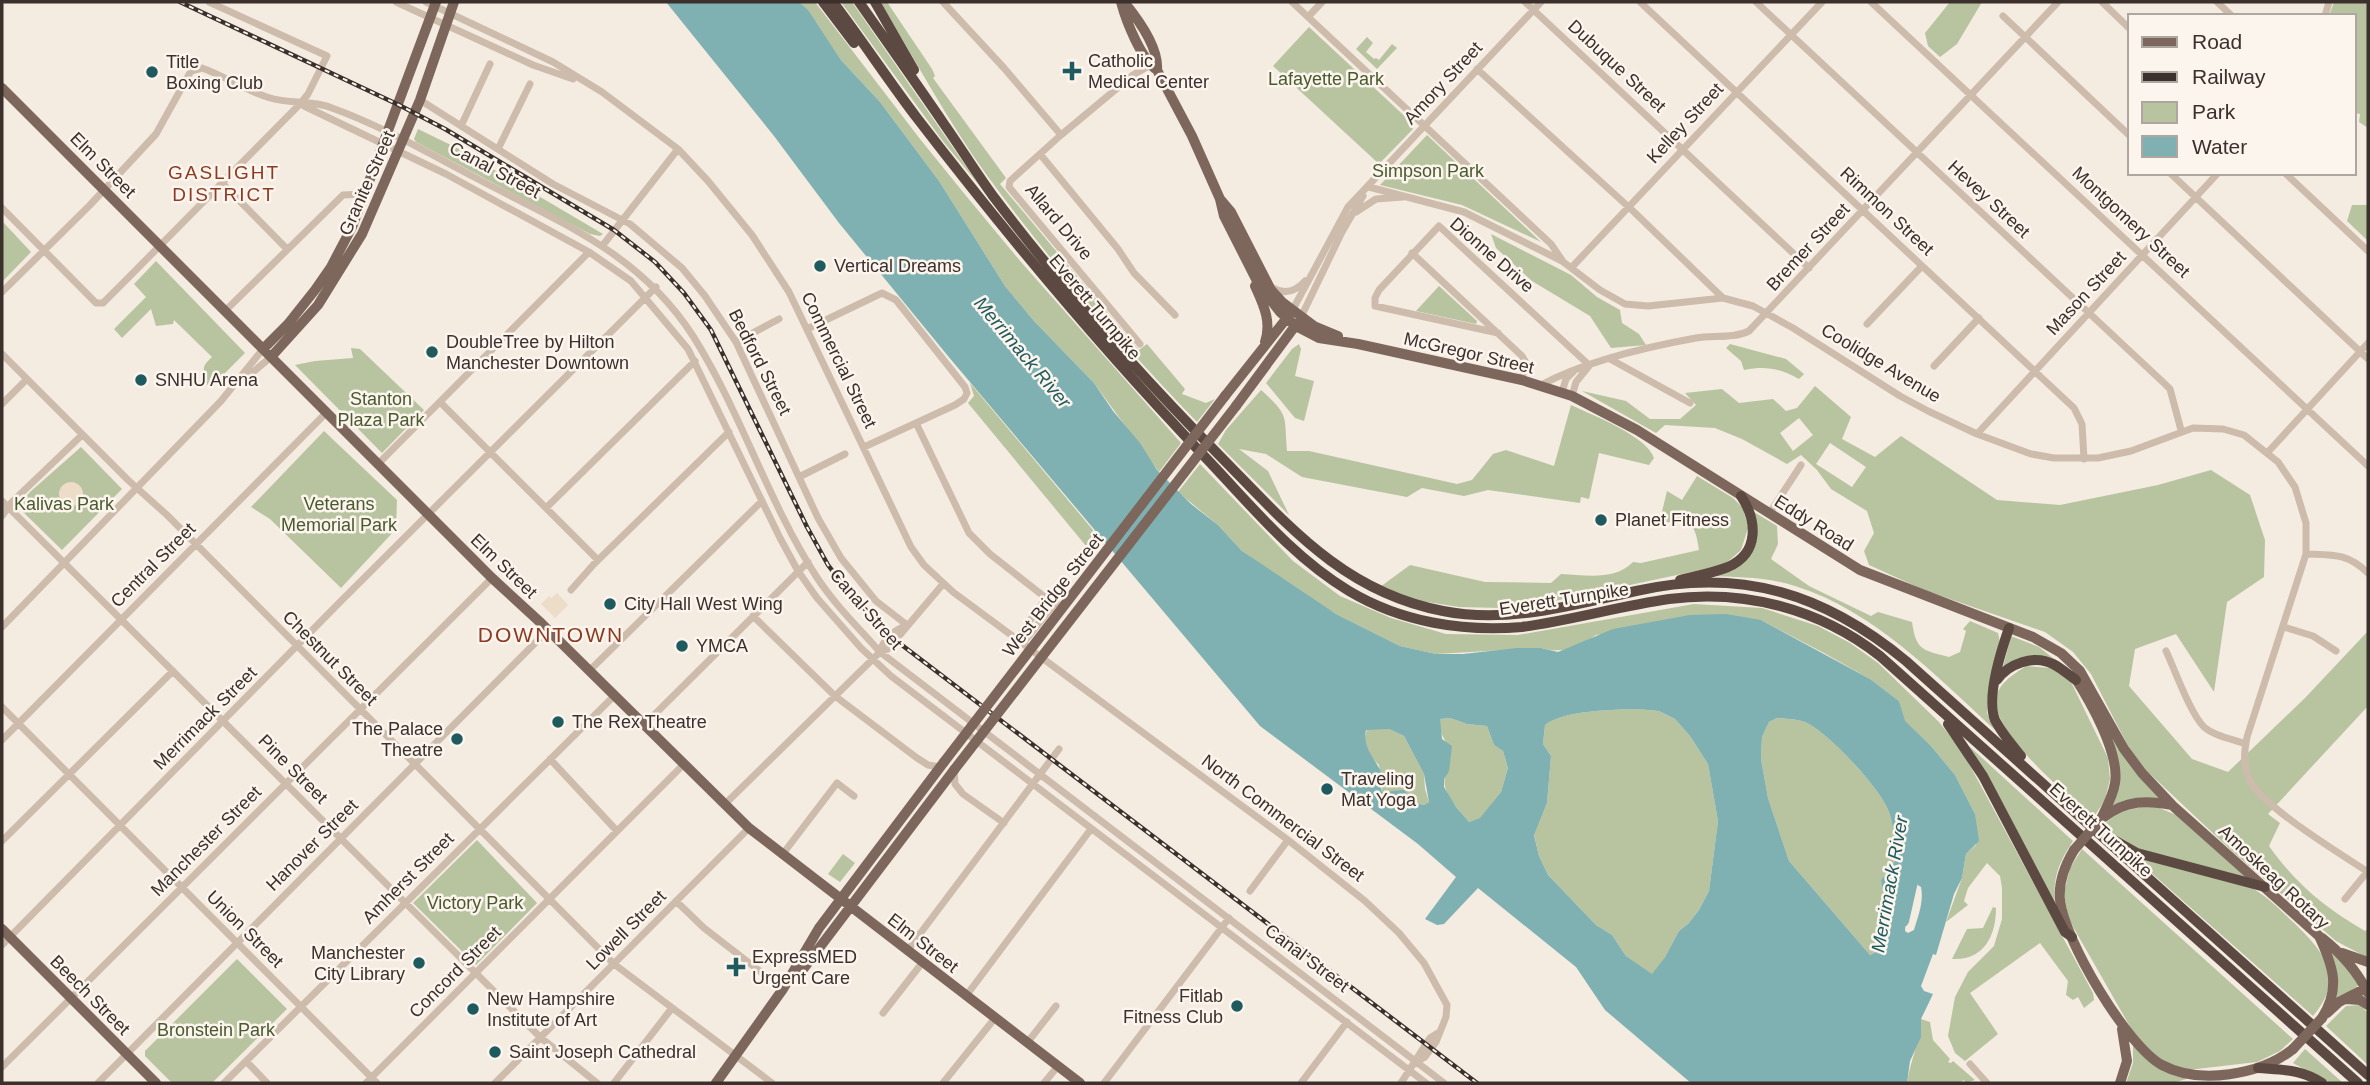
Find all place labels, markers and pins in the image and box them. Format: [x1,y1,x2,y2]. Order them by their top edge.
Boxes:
place label: Catholic Medical Center [1088,51,1209,92]
place label: Title Boxing Club [166,52,263,93]
marker: Catholic Medical Center [1062,61,1082,81]
marker: Title Boxing Club [144,64,160,80]
place label: Vertical Dreams [834,256,961,276]
marker: Vertical Dreams [812,258,828,274]
place label: DoubleTree by Hilton Manchester Downtown [446,332,629,373]
marker: DoubleTree by Hilton Manchester Downtown [424,344,440,360]
place label: SNHU Arena [155,370,259,390]
marker: SNHU Arena [133,372,149,388]
place label: Planet Fitness [1615,510,1729,530]
marker: Planet Fitness [1593,512,1609,528]
place label: City Hall West Wing [624,594,783,614]
marker: City Hall West Wing [602,596,618,612]
place label: YMCA [696,636,748,656]
marker: YMCA [674,638,690,654]
place label: The Rex Theatre [572,712,707,732]
marker: The Rex Theatre [550,714,566,730]
place label: The Palace Theatre [352,719,443,760]
marker: The Palace Theatre [449,731,465,747]
place label: Traveling Mat Yoga [1341,769,1417,810]
marker: Traveling Mat Yoga [1319,781,1335,797]
place label: Manchester City Library [311,943,405,984]
place label: ExpressMED Urgent Care [752,947,857,988]
marker: Manchester City Library [411,955,427,971]
marker: ExpressMED Urgent Care [726,957,746,977]
place label: Fitlab Fitness Club [1123,986,1223,1027]
place label: New Hampshire Institute of Art [487,989,615,1030]
marker: Fitlab Fitness Club [1229,998,1245,1014]
marker: New Hampshire Institute of Art [465,1001,481,1017]
place label: Saint Joseph Cathedral [509,1042,696,1062]
marker: Saint Joseph Cathedral [487,1044,503,1060]

